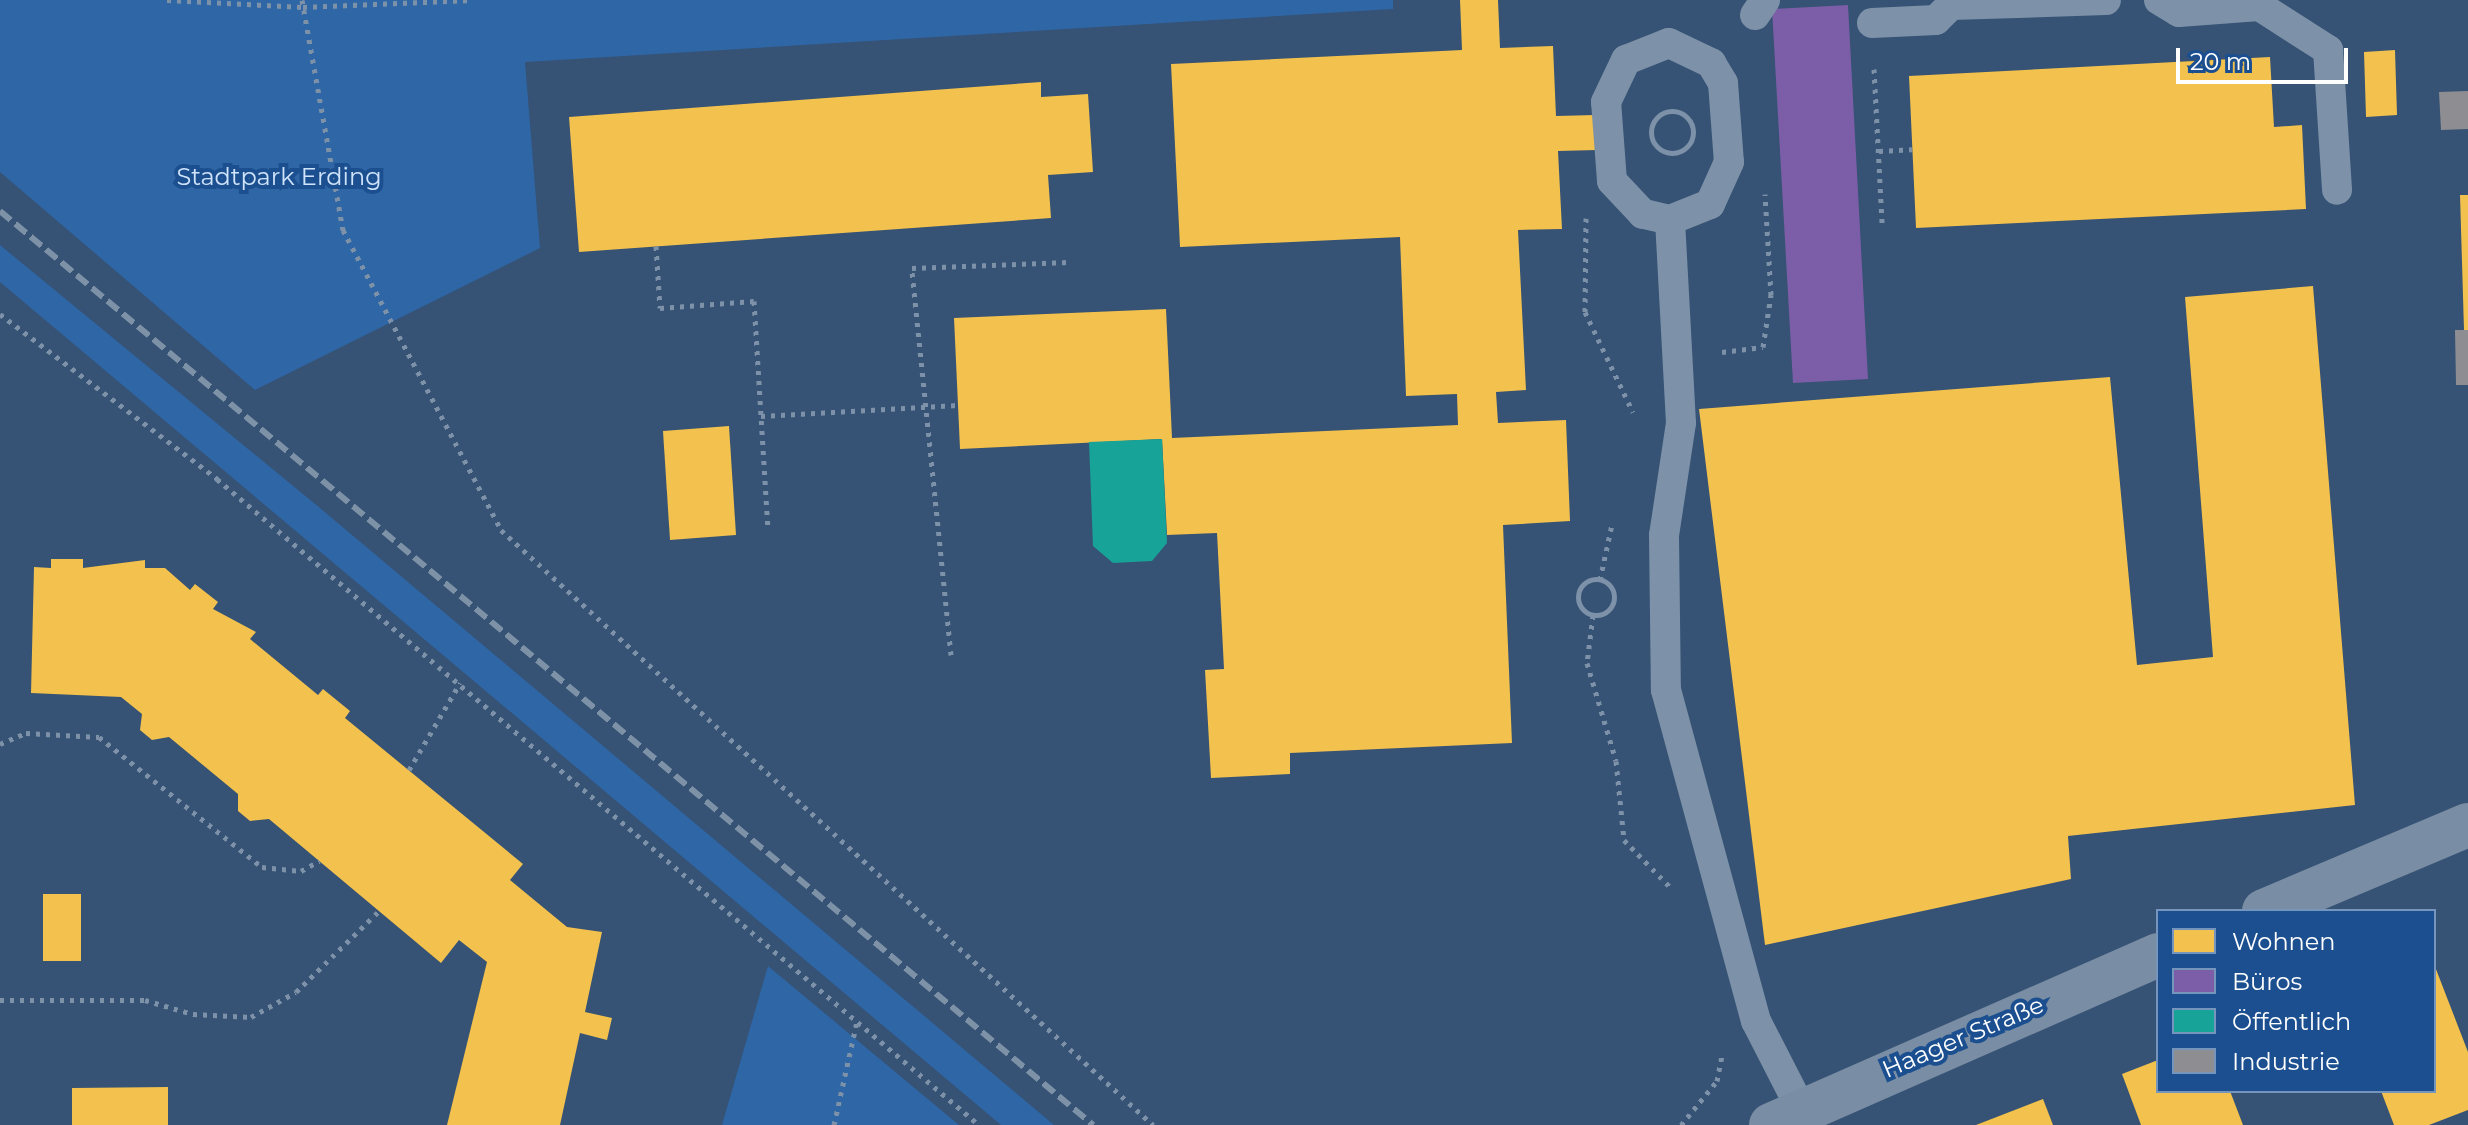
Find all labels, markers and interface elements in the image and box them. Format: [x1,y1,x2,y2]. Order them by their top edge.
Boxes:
scale bar [2180,32,2352,82]
text: 20 m [2190,47,2251,76]
park label: Stadtpark Erding [176,163,382,191]
legend [2156,909,2436,1093]
text: Wohnen [2232,927,2336,956]
text: Büros [2232,967,2302,996]
street label: Haager Straße [1878,990,2048,1084]
text: Öffentlich [2232,1007,2351,1036]
text: Industrie [2232,1047,2340,1076]

